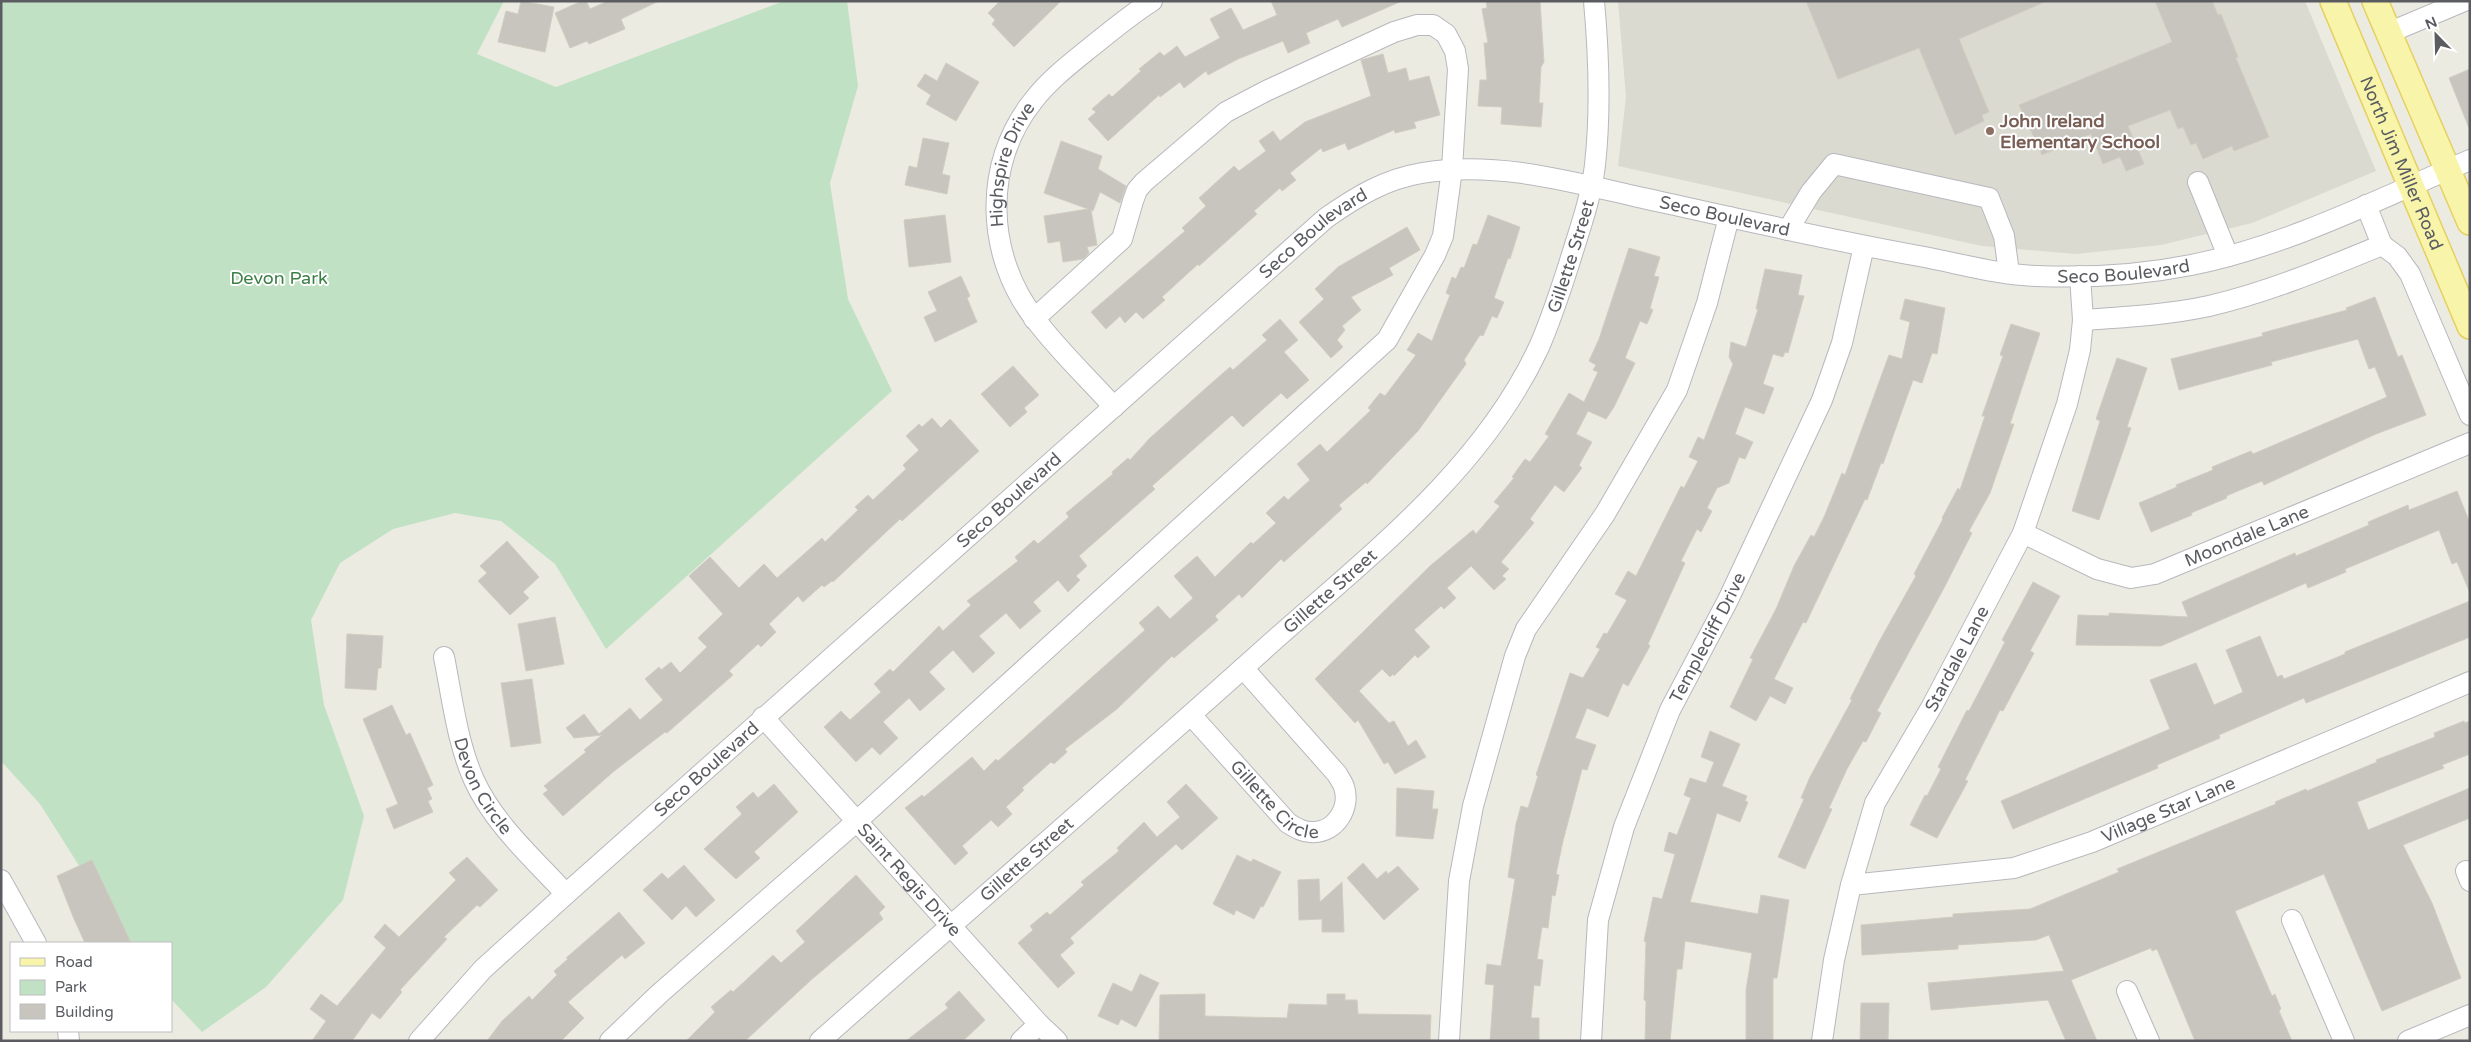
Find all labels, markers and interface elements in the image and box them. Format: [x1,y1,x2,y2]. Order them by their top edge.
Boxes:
north arrow [2411,10,2461,60]
text: N [2423,13,2440,34]
street label: North Jim Miller Road [2355,73,2448,253]
street label: Highspire Drive [985,98,1040,228]
place label: John Ireland Elementary School [1999,110,2160,153]
marker: John Ireland Elementary School [1984,125,1996,137]
street label: Seco Boulevard [1255,183,1371,283]
street label: Seco Boulevard [1657,191,1792,241]
street label: Gillette Street [1542,197,1599,316]
street label: Seco Boulevard [2057,254,2192,288]
park label: Devon Park [230,267,328,289]
street label: Seco Boulevard [952,448,1066,552]
street label: Moondale Lane [2181,500,2312,572]
street label: Gillette Street [1279,544,1381,638]
street label: Templecliff Drive [1665,569,1750,707]
street label: Stardale Lane [1920,602,1994,716]
street label: Seco Boulevard [649,717,763,822]
street label: Devon Circle [449,735,517,839]
street label: Gillette Circle [1226,755,1320,843]
street label: Village Star Lane [2098,772,2239,848]
street label: Gillette Street [975,812,1078,906]
street label: Saint Regis Drive [853,819,966,941]
legend [10,942,172,1032]
text: Road [55,953,93,971]
text: Park [55,978,87,996]
text: Building [55,1003,114,1021]

